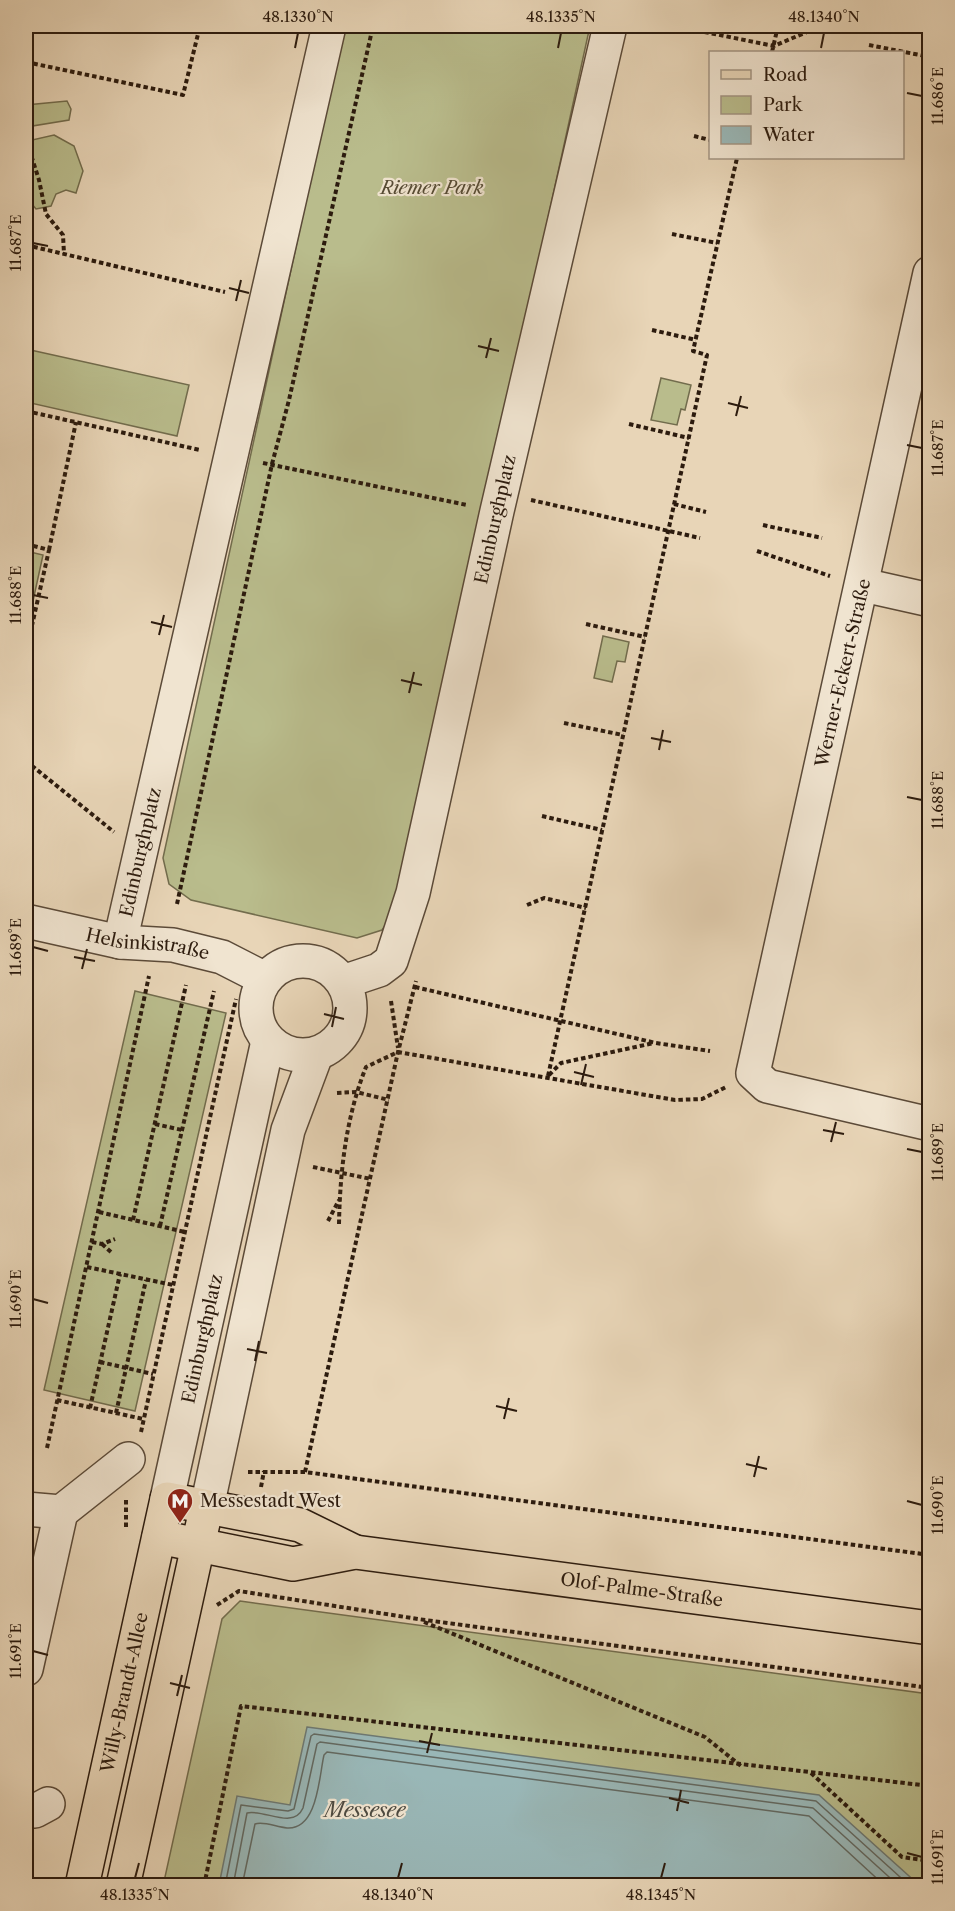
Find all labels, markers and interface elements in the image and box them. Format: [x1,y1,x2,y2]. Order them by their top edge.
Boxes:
text: 48.1330°N [262,7,334,26]
text: 48.1335°N [526,7,596,26]
text: 48.1340°N [788,7,860,26]
legend [709,51,904,159]
text: Road [763,64,808,86]
text: 11.686°E [928,67,947,125]
text: Park [763,94,804,116]
text: Water [762,124,815,146]
park label: Riemer Park [379,177,484,199]
text: 11.687°E [6,215,25,271]
text: 11.687°E [928,420,947,476]
street label: Edinburghplatz [470,453,521,586]
text: 11.688°E [6,566,25,624]
street label: Werner-Eckert-Straße [810,577,875,770]
text: 11.688°E [928,771,947,829]
street label: Edinburghplatz [115,785,166,919]
text: 11.689°E [6,918,25,976]
street label: Helsinkistraße [84,924,211,964]
text: 11.689°E [928,1123,947,1181]
text: 11.690°E [6,1270,25,1328]
street label: Edinburghplatz [177,1272,227,1406]
text: 11.690°E [928,1476,947,1534]
metro station icon: Messestadt West [165,1486,195,1524]
place label: Messestadt West [200,1490,342,1512]
street label: Olof-Palme-Straße [559,1568,724,1612]
street label: Willy-Brandt-Allee [96,1610,153,1776]
text: 11.691°E [6,1623,25,1679]
water label: Messesee [322,1798,407,1822]
text: 11.691°E [928,1829,947,1885]
text: 48.1335°N [100,1885,170,1904]
text: 48.1340°N [362,1885,434,1904]
text: 48.1345°N [626,1885,696,1904]

